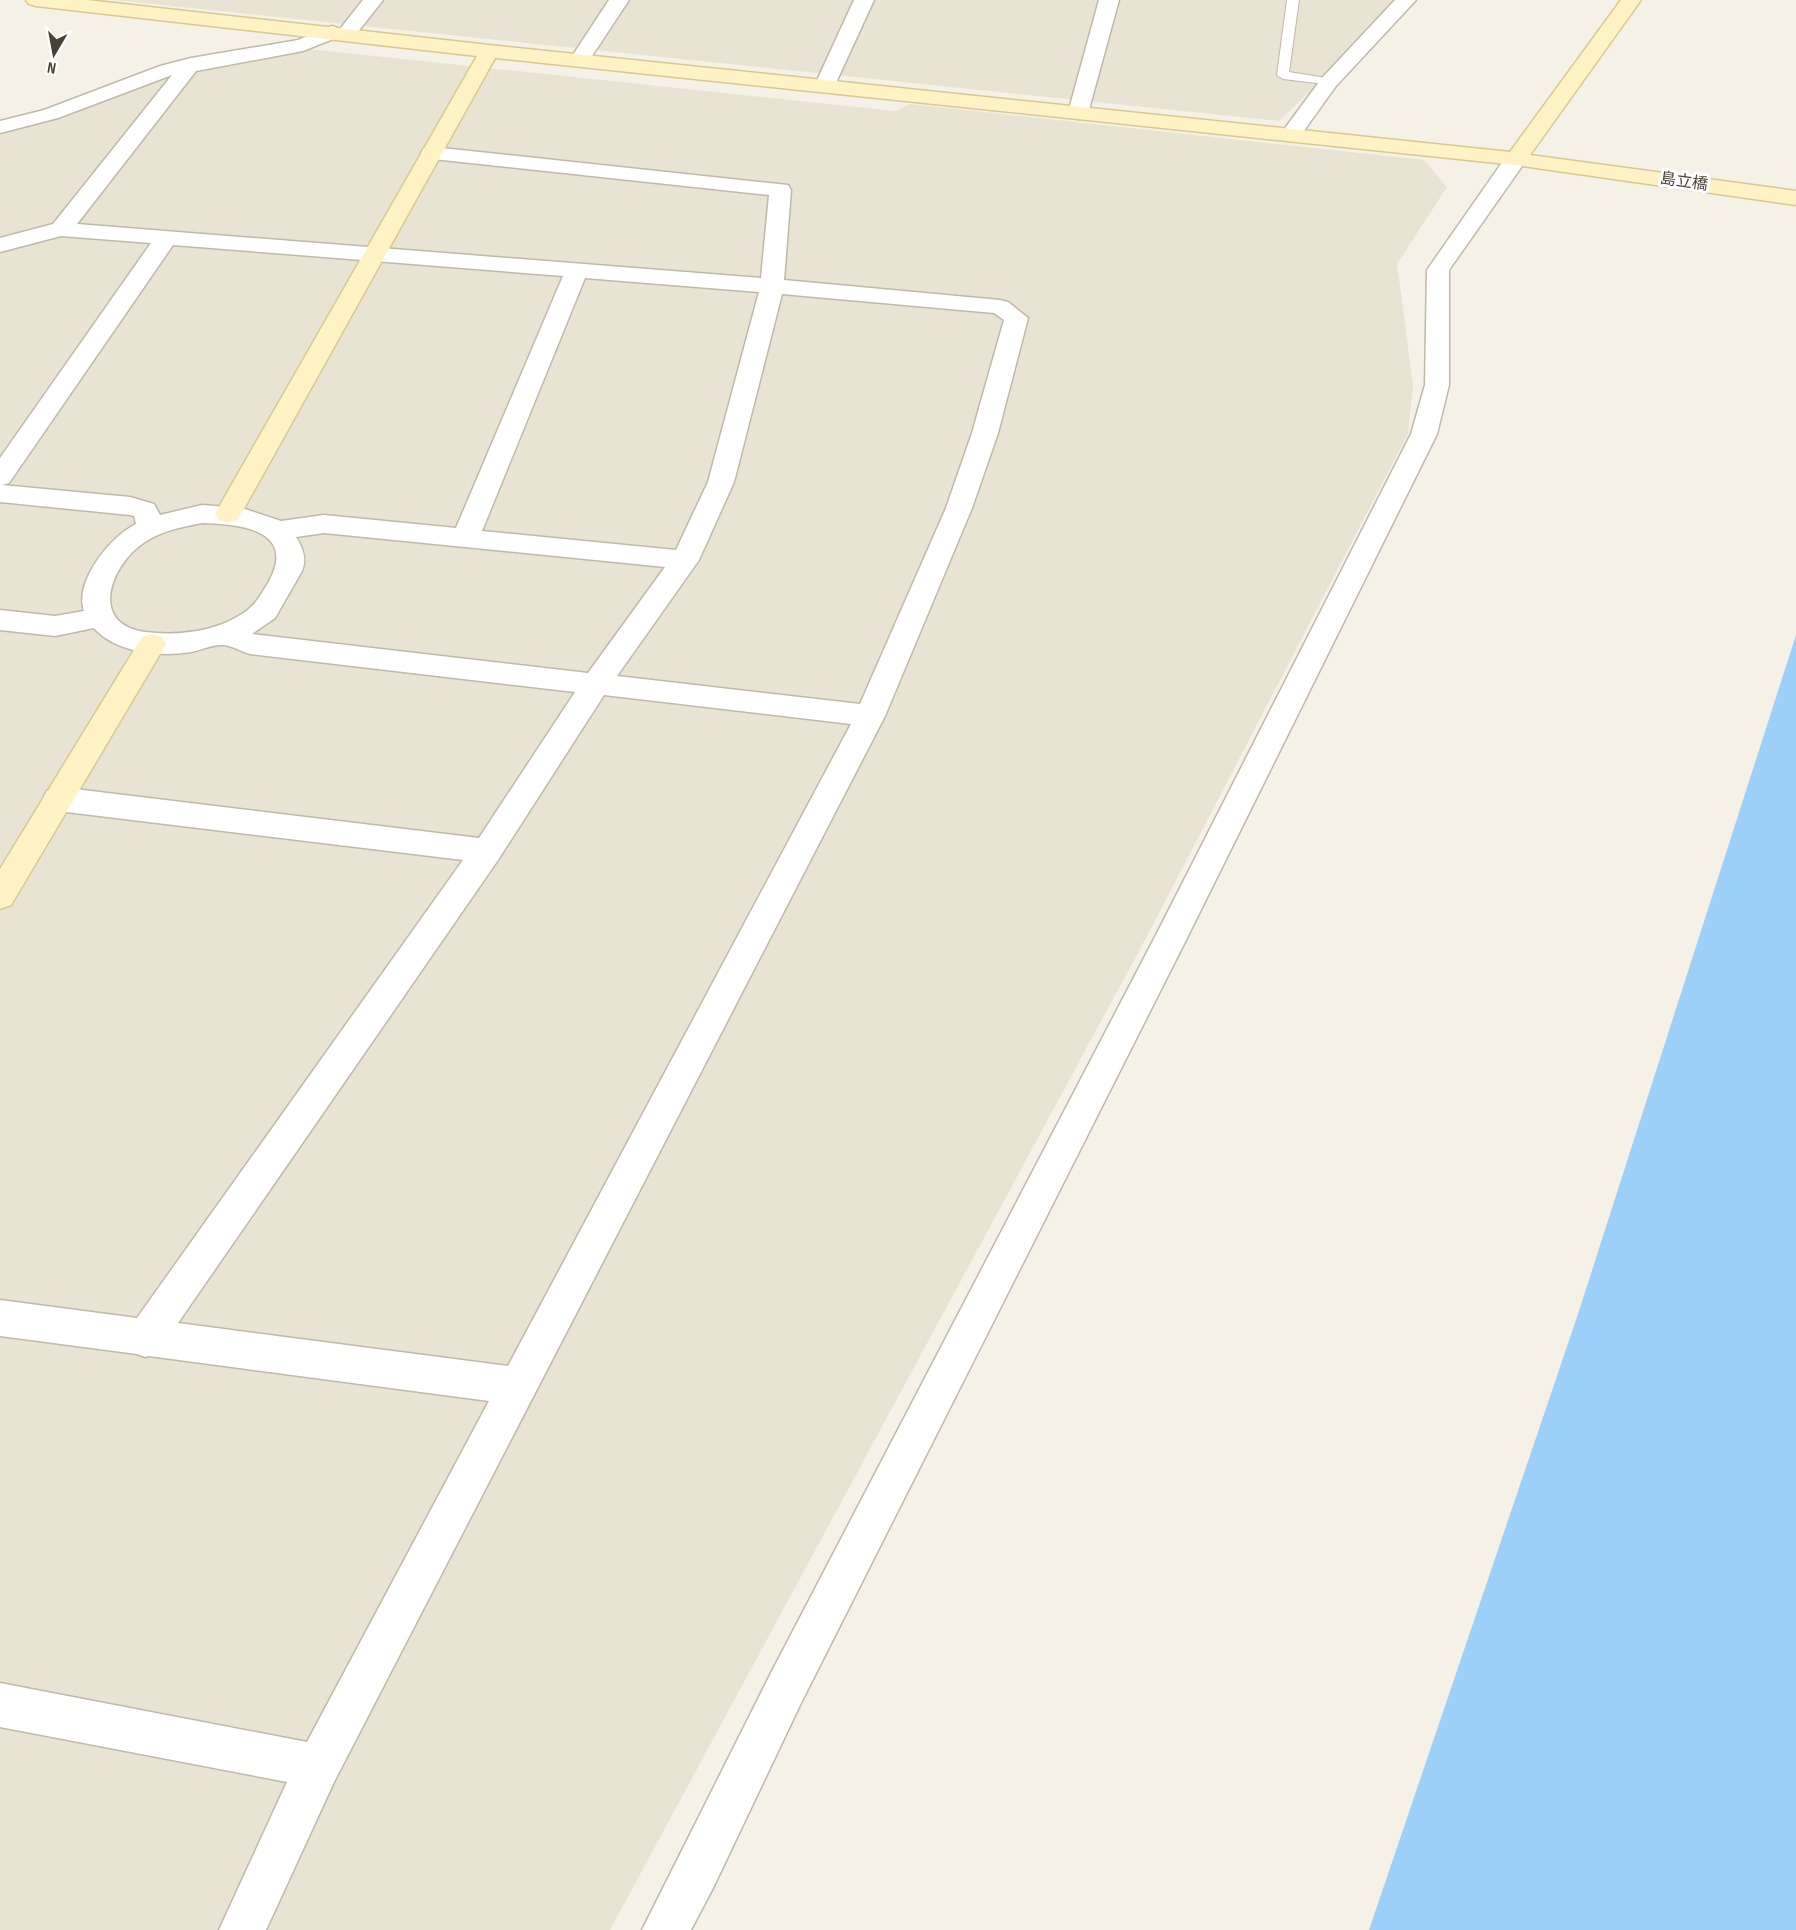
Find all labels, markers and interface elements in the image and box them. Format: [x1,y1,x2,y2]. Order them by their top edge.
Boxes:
north arrow [24,24,84,84]
text: N [46,57,58,77]
street label: 島立橋 [1659,169,1709,195]

